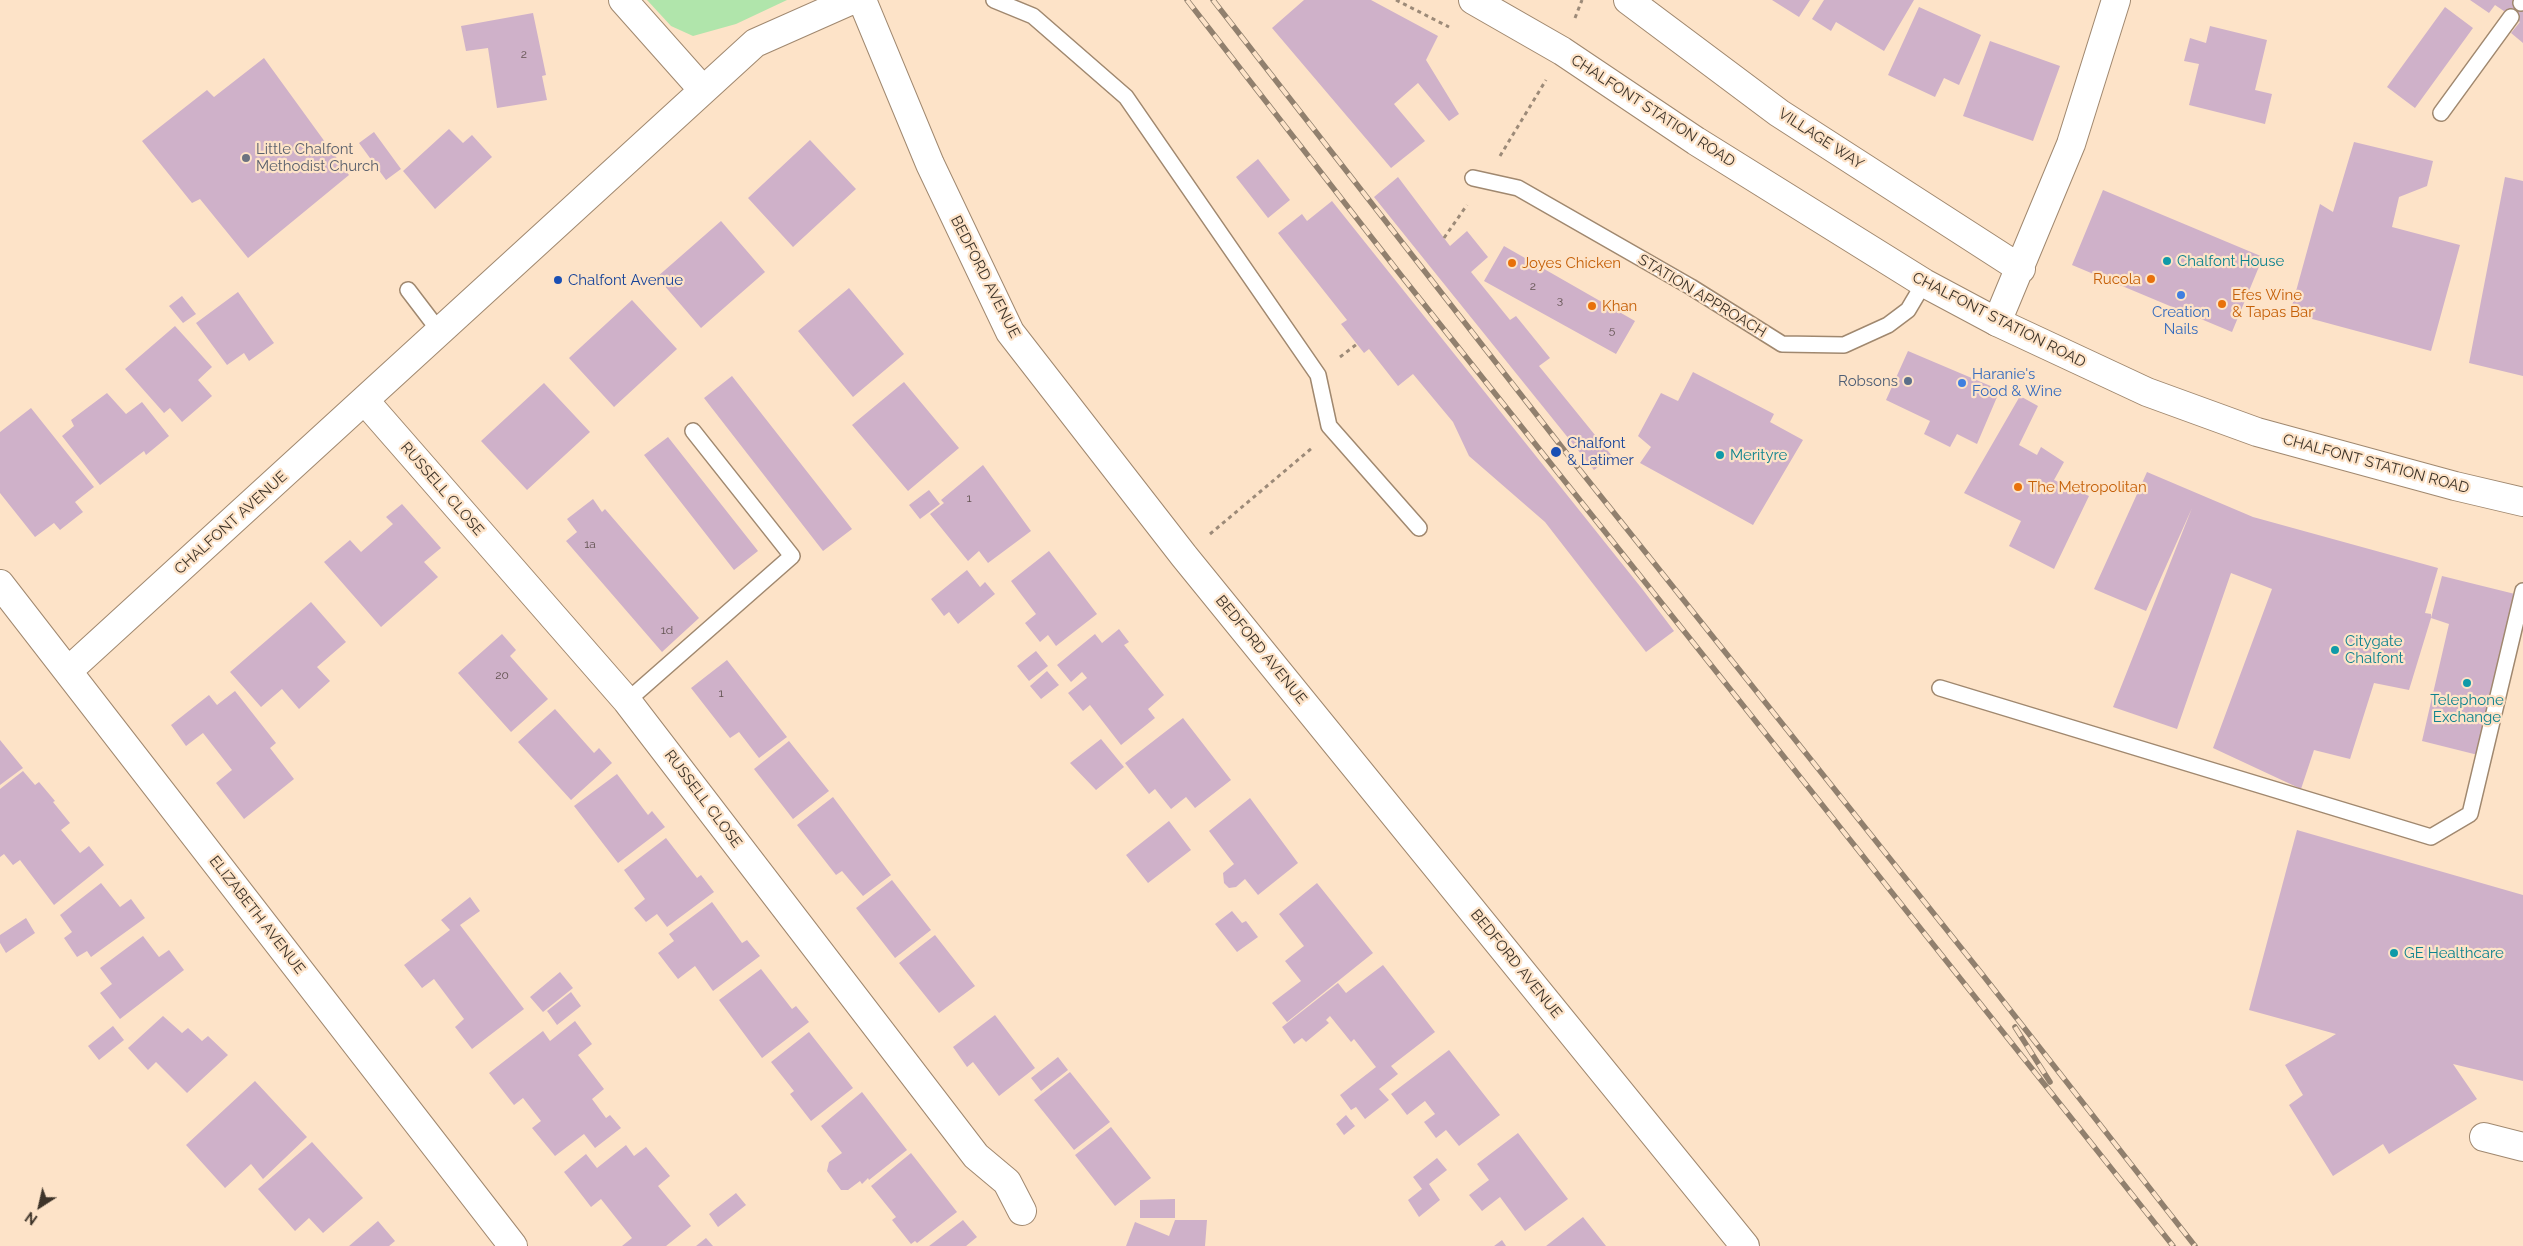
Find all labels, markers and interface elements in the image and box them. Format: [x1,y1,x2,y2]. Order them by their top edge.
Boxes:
house number: 2 [521,47,527,61]
street label: CHALFONT STATION ROAD [1568,51,1738,171]
street label: VILLAGE WAY [1775,105,1867,173]
place label: Little Chalfont Methodist Church [256,140,379,175]
marker: Little Chalfont Methodist Church [240,152,252,164]
street label: BEDFORD AVENUE [946,213,1024,341]
street label: STATION APPROACH [1635,251,1769,341]
place label: Chalfont House [2177,252,2284,270]
place label: Joyes Chicken [1522,254,1621,272]
marker: Chalfont House [2161,255,2173,267]
marker: Joyes Chicken [1506,257,1518,269]
street label: CHALFONT STATION ROAD [1909,268,2089,372]
place label: Rucola [2093,270,2141,288]
place label: Chalfont Avenue [568,271,683,289]
marker: Rucola [2145,273,2157,285]
marker: Chalfont Avenue [552,274,564,286]
house number: 2 [1530,279,1536,293]
place label: Efes Wine & Tapas Bar [2232,286,2314,321]
marker: Creation Nails [2175,289,2187,301]
house number: 3 [1557,293,1563,307]
place label: Khan [1602,297,1637,315]
marker: Efes Wine & Tapas Bar [2216,298,2228,310]
marker: Khan [1586,300,1598,312]
place label: Creation Nails [2152,303,2210,338]
house number: 5 [1609,323,1615,337]
place label: Haranie's Food & Wine [1972,365,2062,400]
place label: Robsons [1838,372,1898,390]
marker: Robsons [1902,375,1914,387]
marker: Haranie's Food & Wine [1956,377,1968,389]
street label: CHALFONT STATION ROAD [2281,430,2471,498]
place label: Chalfont & Latimer [1567,434,1634,469]
street label: RUSSELL CLOSE [397,439,487,539]
marker: Chalfont & Latimer [1549,445,1563,459]
place label: Merityre [1730,446,1787,464]
marker: Merityre [1714,449,1726,461]
street label: CHALFONT AVENUE [171,468,291,578]
place label: The Metropolitan [2028,478,2147,496]
marker: The Metropolitan [2012,481,2024,493]
house number: 1 [966,491,972,505]
house number: 1a [584,537,596,551]
street label: BEDFORD AVENUE [1212,592,1310,708]
house number: 1d [661,623,673,637]
place label: Citygate Chalfont [2345,632,2404,667]
marker: Citygate Chalfont [2329,644,2341,656]
house number: 20 [495,668,509,682]
marker: Telephone Exchange [2461,677,2473,689]
house number: 1 [718,686,724,700]
place label: Telephone Exchange [2430,691,2504,726]
street label: RUSSELL CLOSE [660,747,746,851]
street label: ELIZABETH AVENUE [205,852,309,978]
street label: BEDFORD AVENUE [1467,906,1565,1022]
place label: GE Healthcare [2404,944,2504,962]
marker: GE Healthcare [2388,947,2400,959]
north arrow [15,1181,65,1231]
text: N [22,1209,40,1228]

